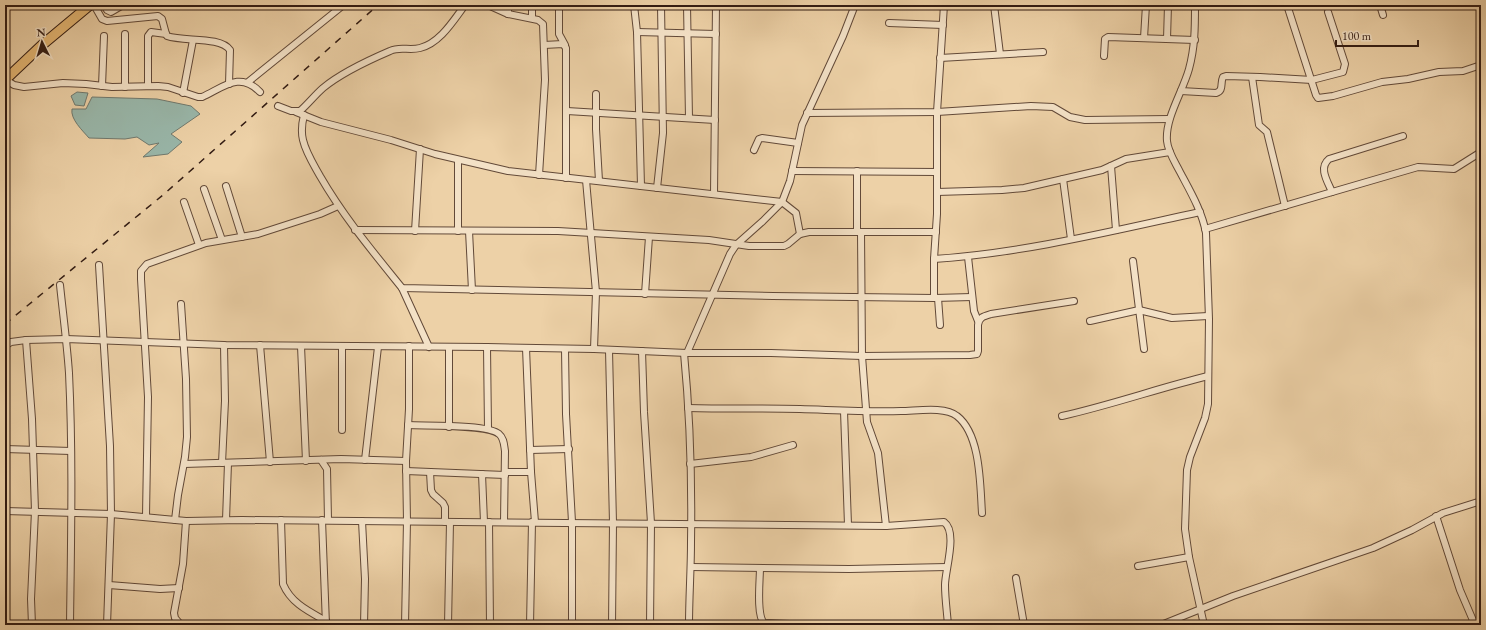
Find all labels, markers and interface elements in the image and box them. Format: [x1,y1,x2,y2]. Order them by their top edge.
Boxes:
north arrow [22,22,62,62]
scale bar [1336,22,1418,48]
text: N [36,25,46,39]
text: 100 m [1342,28,1372,44]

